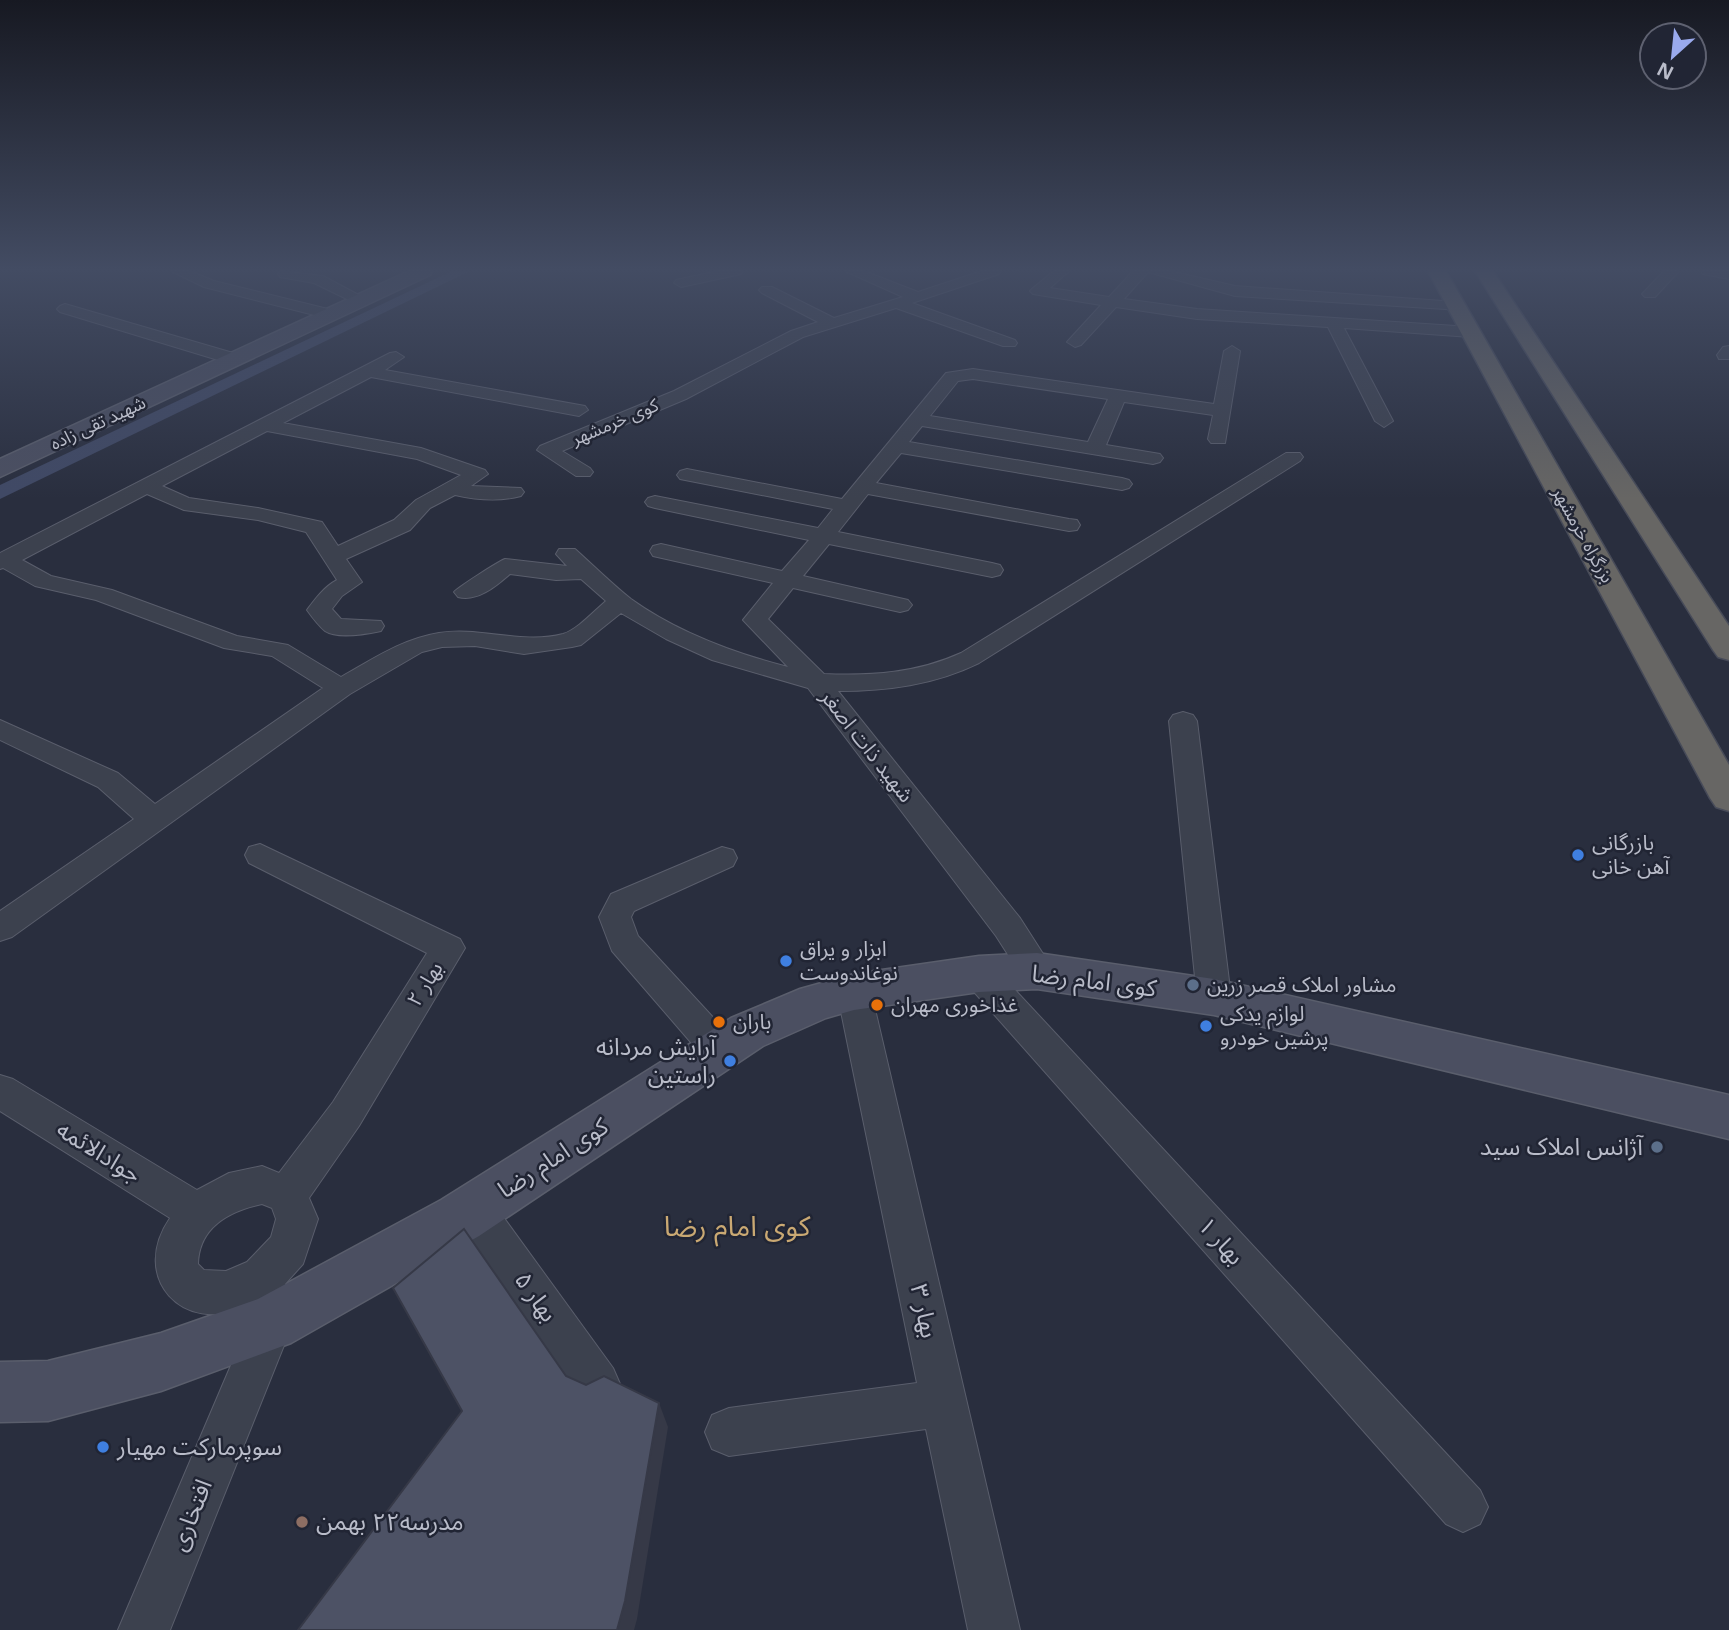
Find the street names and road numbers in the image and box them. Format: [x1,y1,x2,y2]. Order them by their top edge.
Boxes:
street label: شهید تقی زاده [46,390,149,455]
street label: کوی خرمشهر [567,392,662,451]
street label: بزرگراه خرمشهر [1547,481,1620,587]
street label: شهید ذات اصغر [814,682,921,808]
street label: کوی امام رضا [1029,955,1160,1007]
street label: بهار ۲ [400,956,449,1011]
street label: کوی امام رضا [491,1108,616,1207]
street label: جوادالائمه [51,1112,149,1190]
street label: بهار ۱ [1192,1209,1253,1271]
street label: بهار ۵ [508,1264,566,1328]
street label: بهار ۳ [904,1281,947,1341]
street label: افتخاری [160,1474,219,1555]

